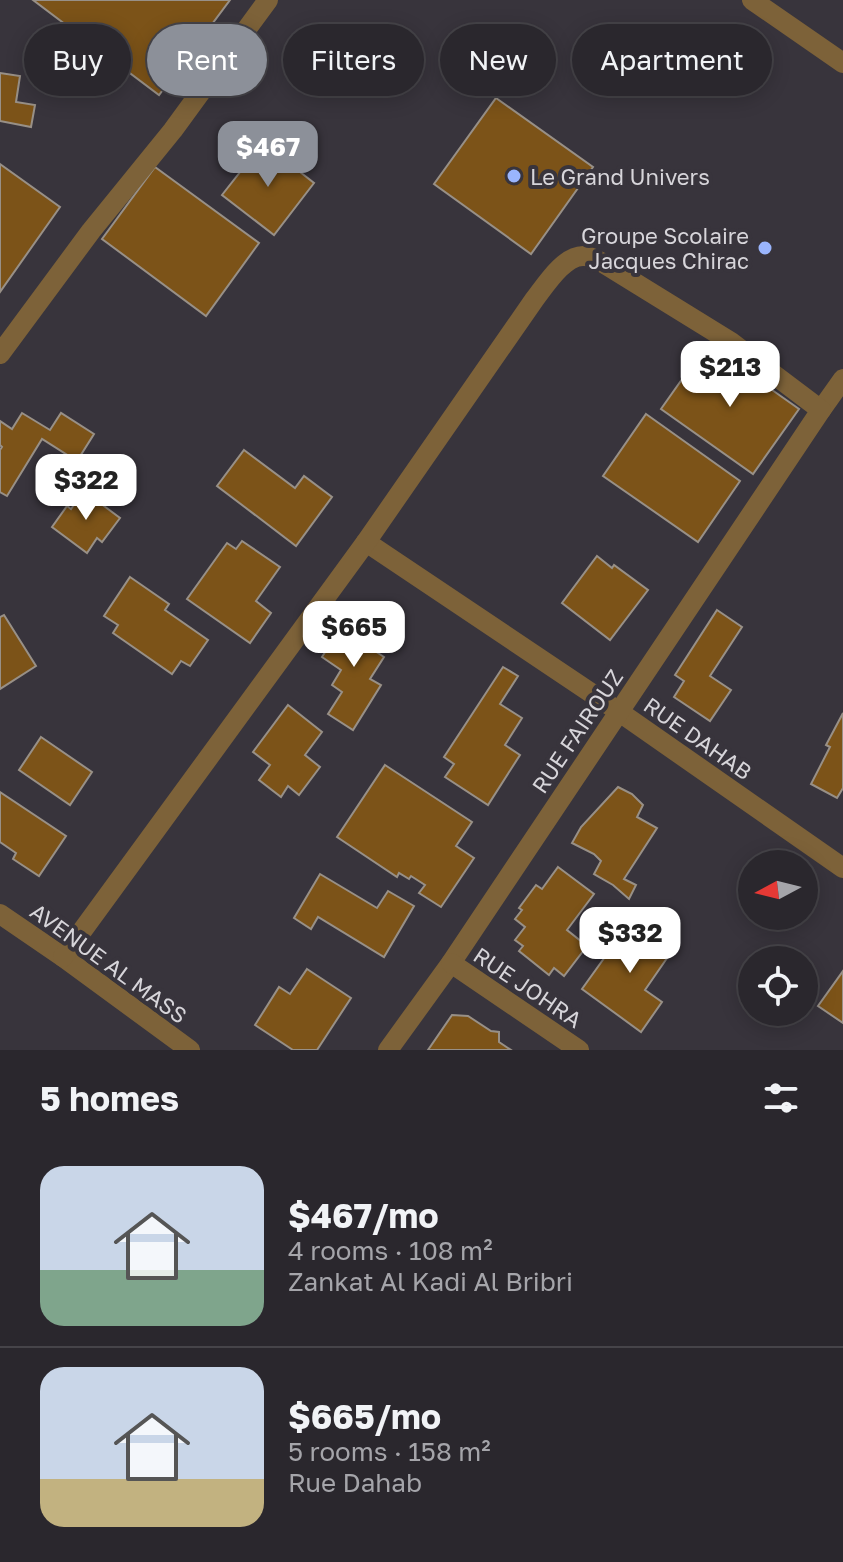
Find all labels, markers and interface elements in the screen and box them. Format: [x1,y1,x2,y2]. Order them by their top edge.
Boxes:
chip: Buy [24,24,131,96]
chip: Rent [147,24,267,96]
chip: Filters [283,24,424,96]
chip: New [440,24,556,96]
chip: Apartment [572,24,772,96]
pin: $467 [221,121,315,189]
text: $467 [236,131,300,162]
place label: Le Grand Univers [530,163,710,190]
marker: Le Grand Univers [505,167,523,185]
place label: Groupe Scolaire Jacques Chirac [581,222,749,274]
marker: Groupe Scolaire Jacques Chirac [756,239,774,257]
pin: $213 [683,341,777,409]
text: $213 [699,351,761,382]
pin: $322 [39,454,133,522]
text: $322 [53,464,119,495]
pin: $665 [307,601,401,669]
text: $665 [321,611,387,642]
street label: RUE FAIROUZ [526,664,628,798]
street label: RUE DAHAB [639,691,757,785]
north arrow [738,850,818,930]
map controls [738,850,818,1026]
street label: AVENUE AL MASS [25,897,193,1029]
pin: $332 [583,907,677,975]
text: $332 [597,917,663,948]
street label: RUE JOHRA [469,941,587,1033]
button: locate [738,946,818,1026]
icon: filters [759,1076,803,1120]
text: 5 homes [40,1078,179,1118]
text: $467/mo [288,1195,439,1235]
icon: home [104,1198,200,1294]
text: 4 rooms · 108 m² [288,1235,493,1266]
text: Zankat Al Kadi Al Bribri [288,1266,573,1297]
text: $665/mo [288,1396,441,1436]
icon: home [104,1399,200,1495]
text: 5 rooms · 158 m² [288,1436,491,1467]
text: Rue Dahab [288,1467,422,1498]

